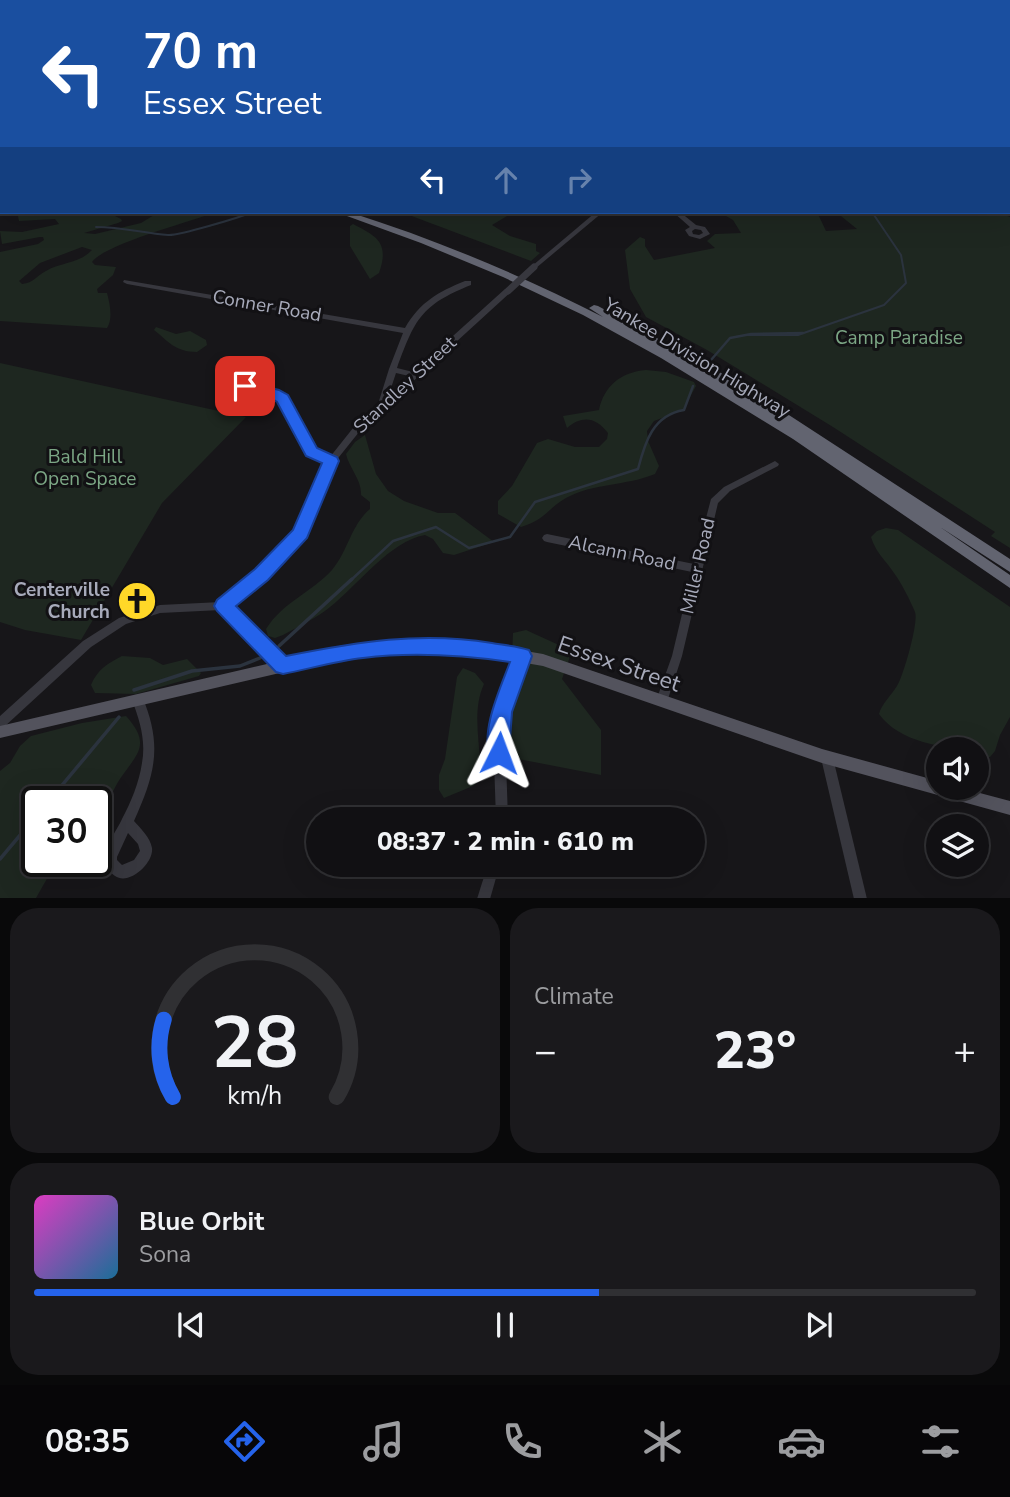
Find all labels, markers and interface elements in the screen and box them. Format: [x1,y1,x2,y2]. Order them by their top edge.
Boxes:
text: 70 m [143,18,258,85]
icon: left [28,28,119,119]
text: Essex Street [143,82,321,125]
icon: left [414,161,452,199]
icon: ahead [487,161,525,199]
icon: right [560,161,598,199]
street label: Conner Road [210,284,324,328]
street label: Yankee Division Highway [598,291,796,424]
park label: Camp Paradise [835,325,963,351]
street label: Standley Street [348,330,462,440]
pin [215,356,275,416]
icon: arrive [226,367,264,405]
park label: Bald Hill Open Space [34,444,136,492]
street label: Miller Road [674,515,722,617]
street label: Alcann Road [566,529,678,577]
place label: Centerville Church [14,577,110,625]
church icon: Centerville Church [116,580,158,622]
street label: Essex Street [553,628,686,700]
position arrow [462,716,536,790]
map controls [926,737,989,877]
button: sound [926,737,989,800]
speed limit sign: 30 [21,786,112,877]
button: layers [926,814,989,877]
text: 08:37 · 2 min · 610 m [377,824,634,859]
text: Climate [534,981,614,1012]
text: 28 [211,993,299,1093]
text: 23° [714,1015,796,1086]
text: − [534,1026,557,1077]
text: + [953,1026,976,1077]
text: km/h [227,1078,283,1112]
text: Blue Orbit [139,1204,264,1239]
text: Sona [139,1239,191,1270]
icon: previous [172,1306,210,1344]
icon: pause [486,1306,524,1344]
icon: next [800,1306,838,1344]
icon: directions [220,1417,269,1466]
icon: music [359,1417,408,1466]
icon: phone [498,1417,547,1466]
icon: climate [638,1417,687,1466]
icon: car [777,1417,826,1466]
icon: filters [916,1417,965,1466]
text: 08:35 [45,1420,130,1463]

